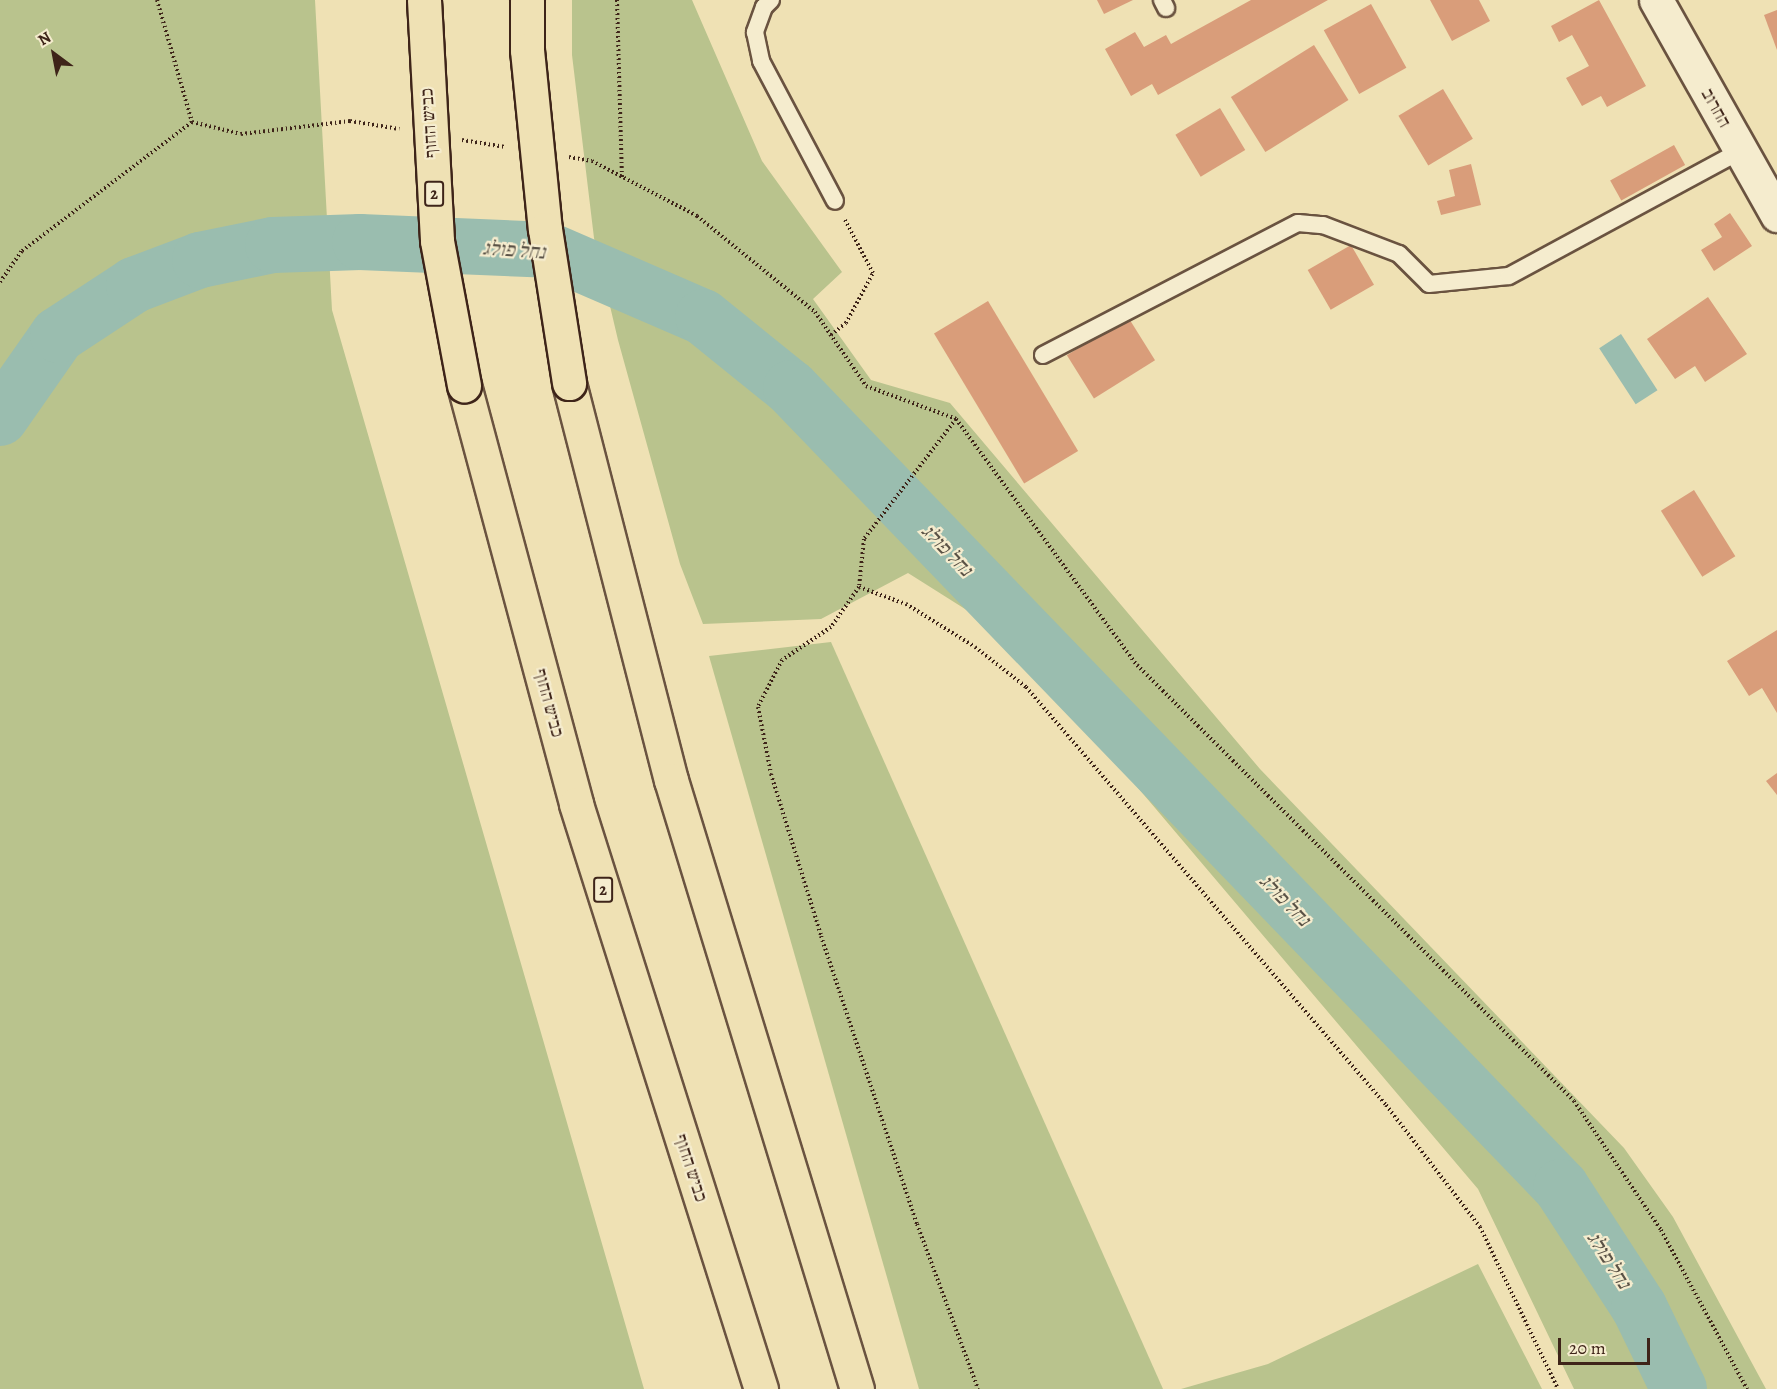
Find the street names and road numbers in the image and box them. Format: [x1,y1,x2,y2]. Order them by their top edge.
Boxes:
street label: החרוב [1696,85,1736,131]
street label: כביש החוף [416,87,442,159]
road number: 2 [424,181,444,207]
street label: כביש החוף [530,667,568,739]
road number: 2 [592,877,614,903]
street label: כביש החוף [670,1131,712,1205]

